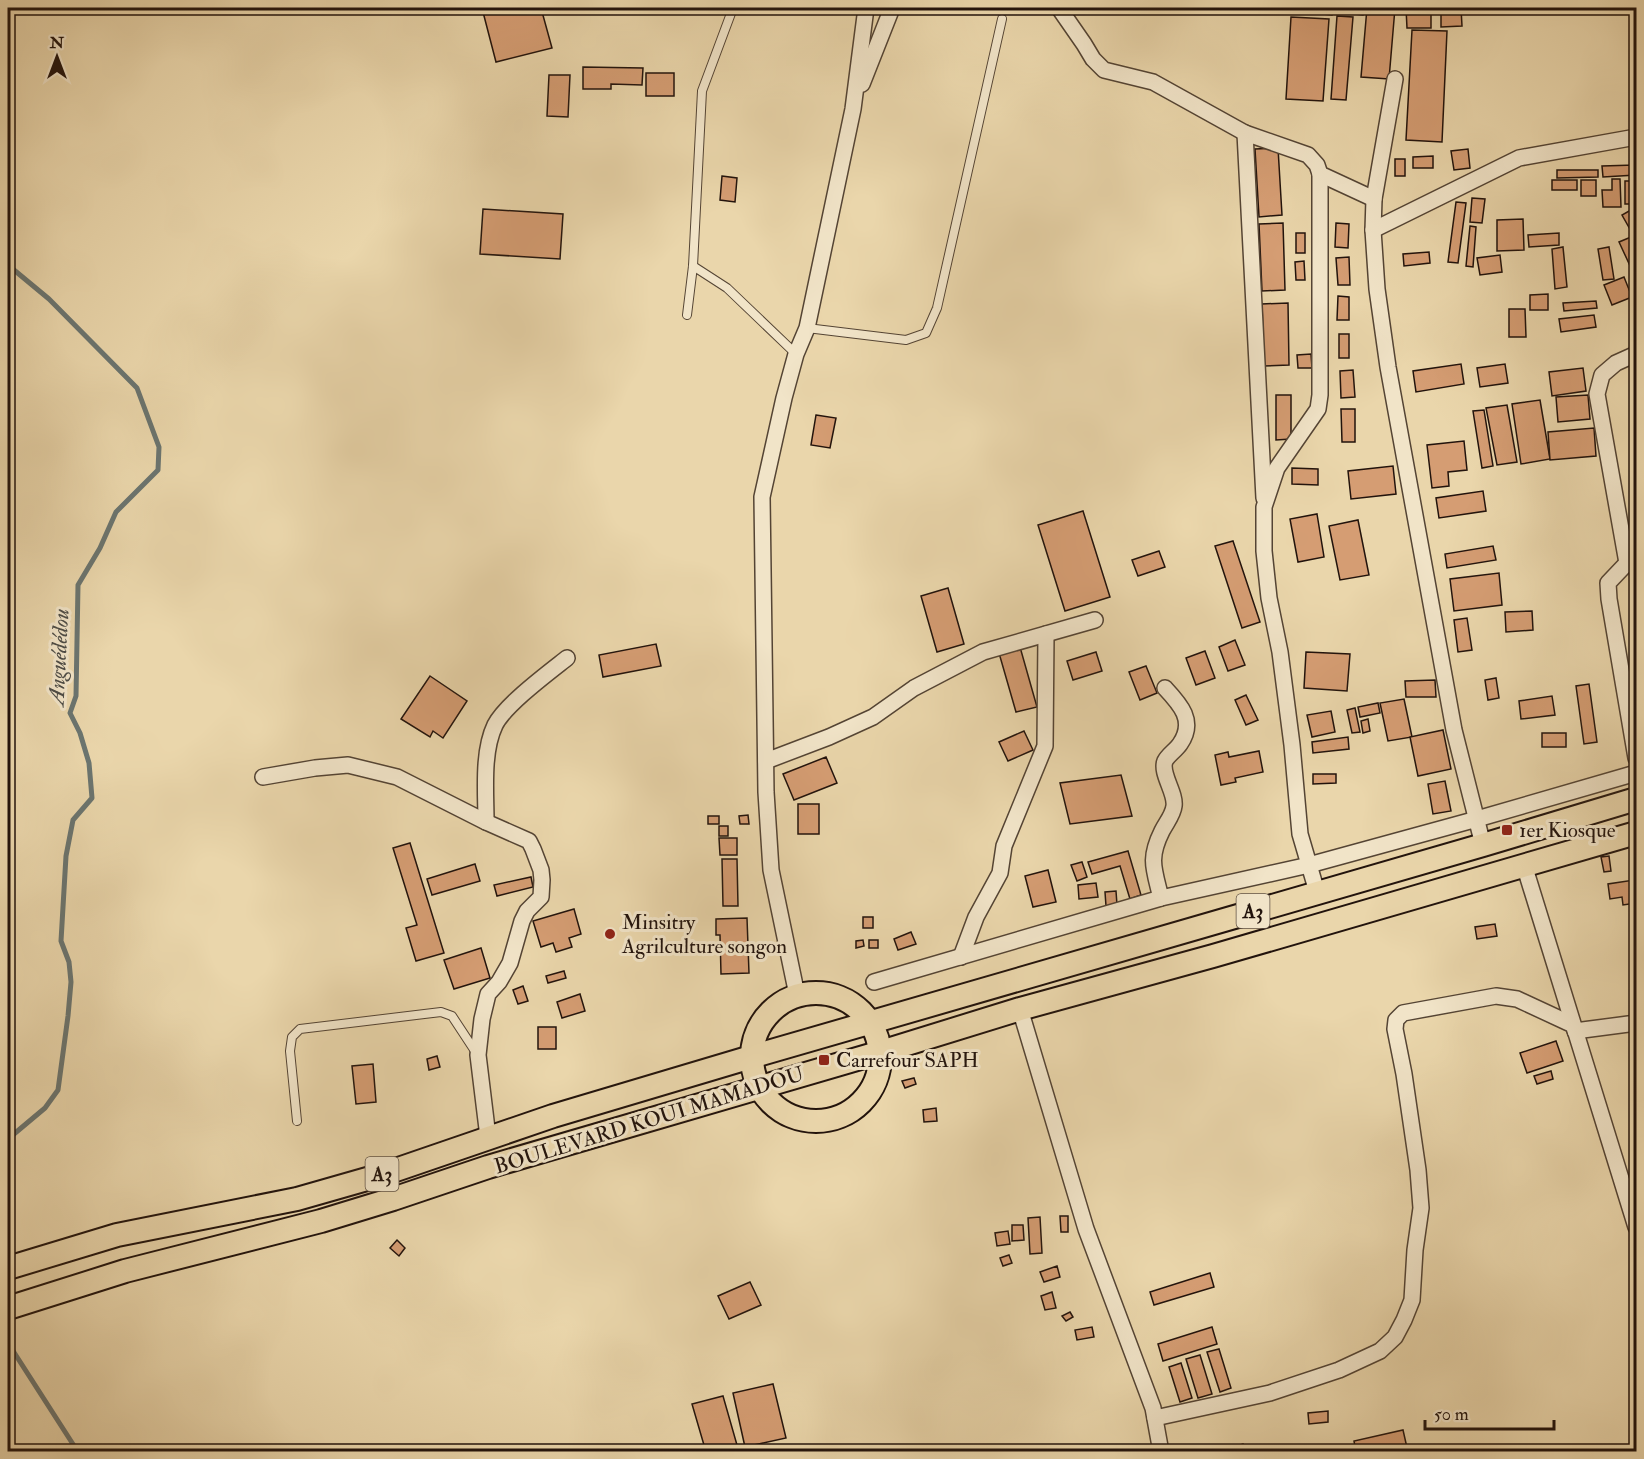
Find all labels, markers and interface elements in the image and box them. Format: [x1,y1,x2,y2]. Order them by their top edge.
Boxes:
north arrow [27,27,87,87]
text: N [49,33,65,53]
water label: Anguédédou [42,608,76,708]
place label: 1er Kiosque [1519,817,1616,844]
marker: 1er Kiosque [1500,823,1514,837]
road number: A3 [1236,894,1270,928]
place label: Minsitry Agrilculture songon [621,909,787,960]
marker: Minsitry Agrilculture songon [603,927,617,941]
place label: Carrefour SAPH [836,1047,979,1074]
marker: Carrefour SAPH [817,1053,831,1067]
street label: BOULEVARD KOUI MAMADOU [491,1060,808,1181]
road number: A3 [366,1157,398,1191]
scale bar [1425,1393,1554,1431]
text: 50 m [1434,1403,1469,1426]

